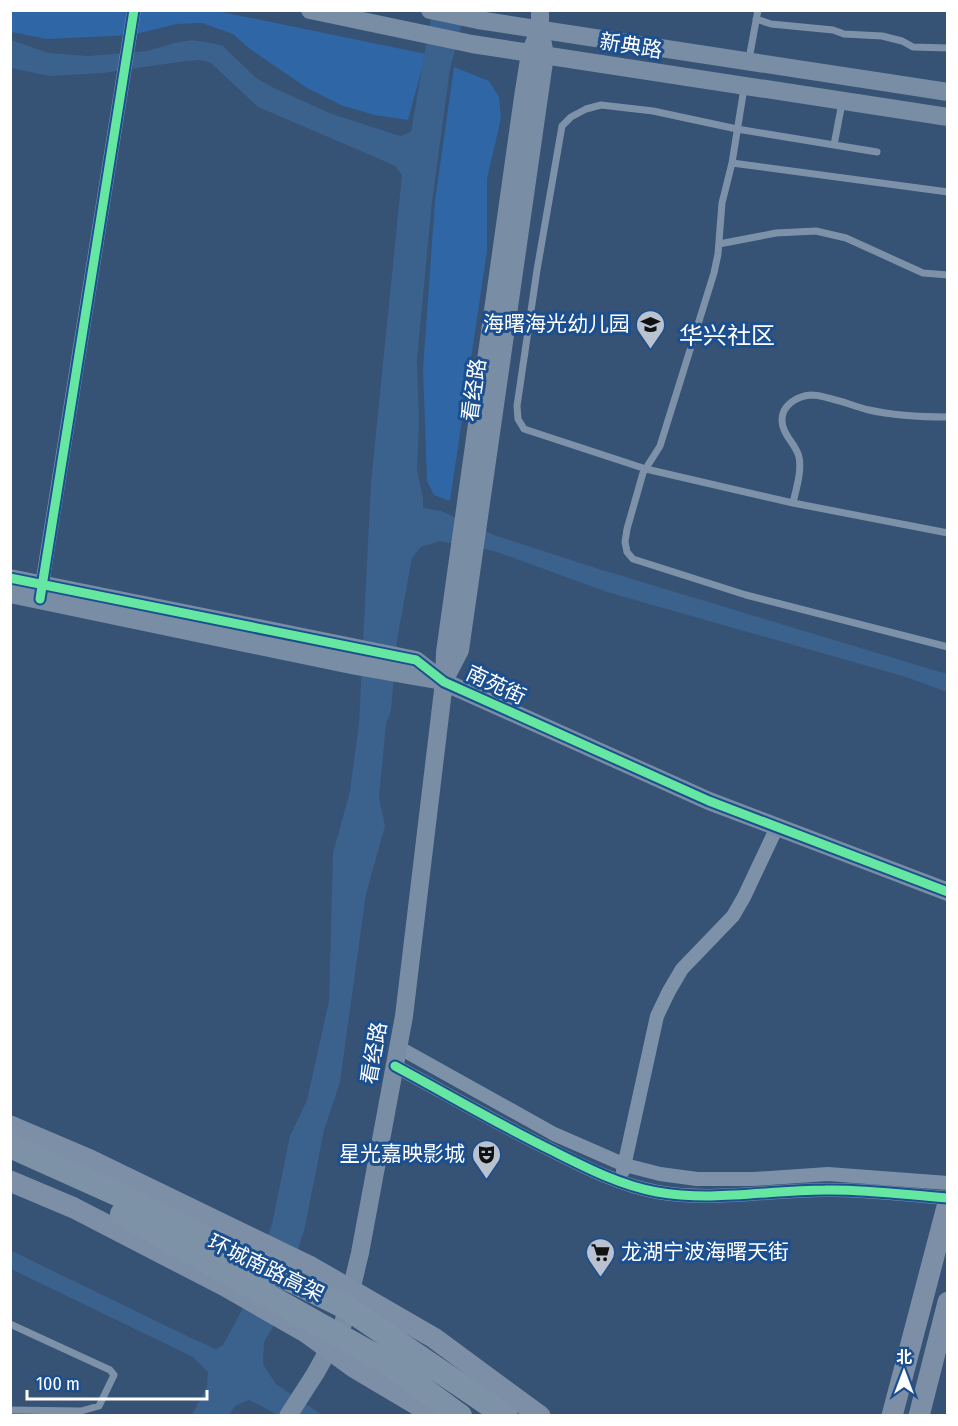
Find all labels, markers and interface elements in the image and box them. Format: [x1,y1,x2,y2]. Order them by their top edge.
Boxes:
street label: 新典路 [598,28,664,64]
school or university icon: 海曙海光幼儿园 [635,308,667,350]
place label: 海曙海光幼儿园 [483,311,630,337]
district label: 华兴社区 [679,322,775,350]
street label: 看经路 [457,357,491,423]
street label: 南苑街 [462,660,530,710]
street label: 看经路 [356,1020,392,1086]
theatre icon: 星光嘉映影城 [470,1138,502,1180]
place label: 星光嘉映影城 [339,1141,465,1167]
street label: 环城南路高架 [204,1229,328,1307]
supermarket icon: 龙湖宁波海曙天街 [584,1236,616,1278]
place label: 龙湖宁波海曙天街 [621,1239,789,1265]
north arrow [874,1342,934,1402]
text: 北 [896,1348,912,1367]
scale bar [27,1363,207,1401]
text: 100 m [36,1373,80,1395]

